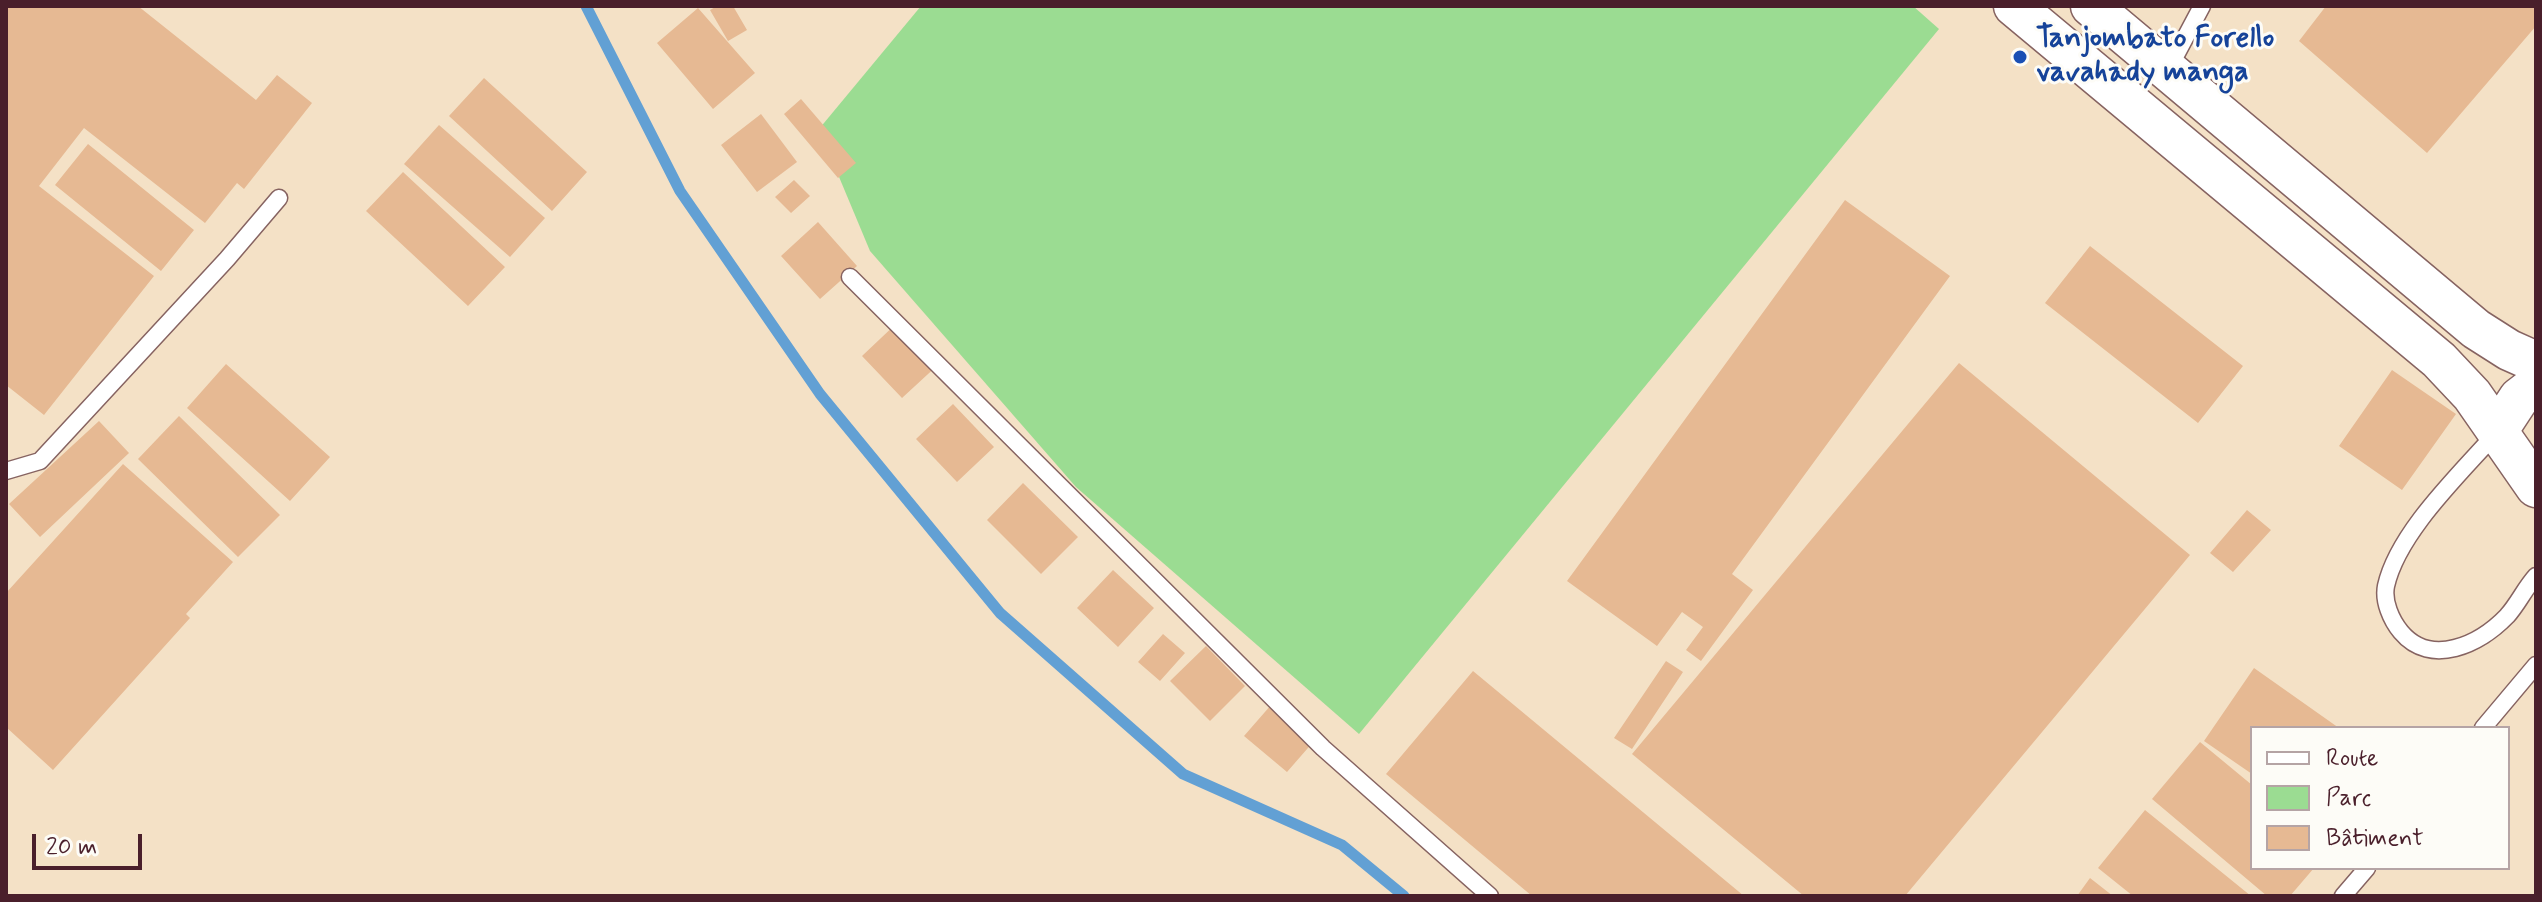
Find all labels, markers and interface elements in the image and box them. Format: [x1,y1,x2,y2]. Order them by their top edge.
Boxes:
place label: Tanjombato Forello vavahady manga [2036,22,2274,92]
marker: Tanjombato Forello vavahady manga [2011,48,2029,66]
legend [2250,726,2510,870]
text: Route [2326,743,2378,774]
text: Parc [2326,783,2371,814]
scale bar [36,818,146,868]
text: Bâtiment [2326,823,2424,854]
text: 20 m [46,832,97,863]

